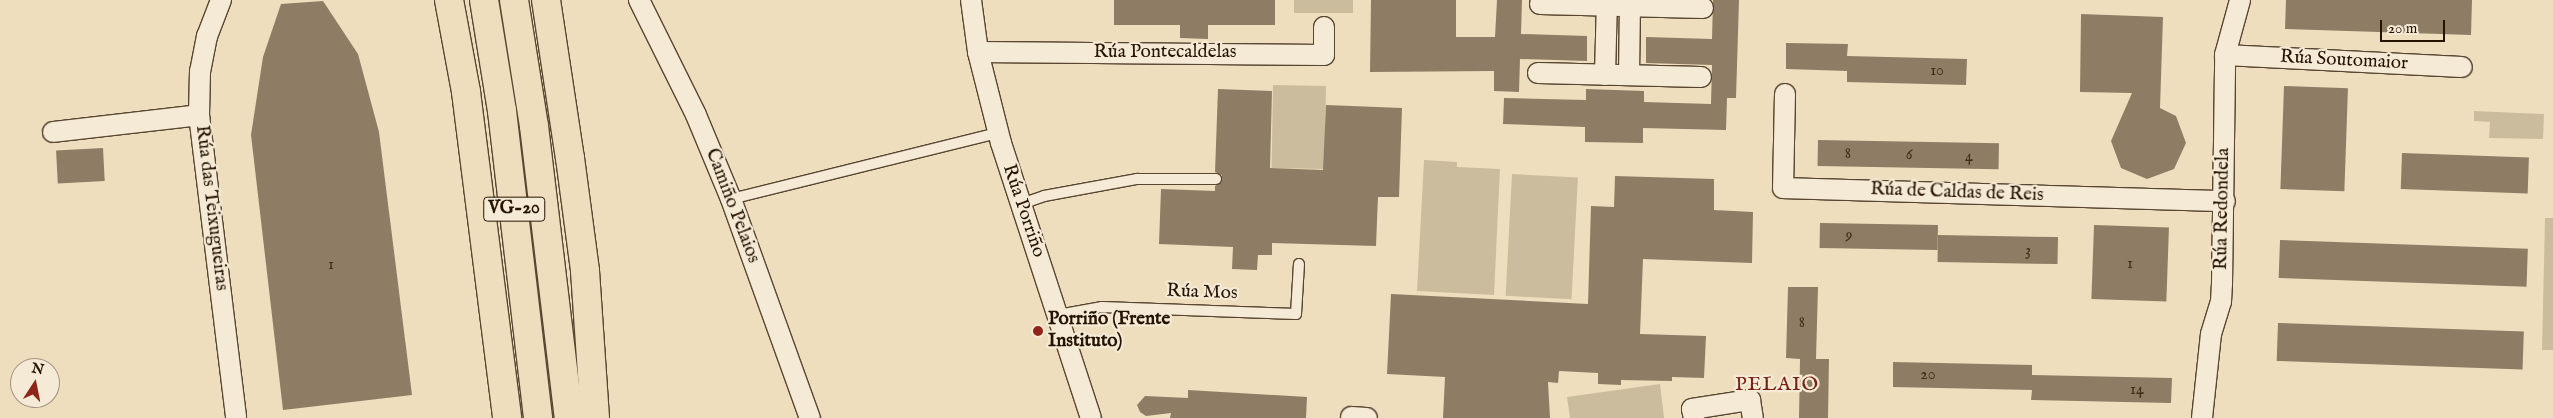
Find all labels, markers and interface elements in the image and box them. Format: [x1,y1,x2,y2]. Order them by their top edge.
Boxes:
scale bar [2383,10,2448,42]
text: 20 m [2388,19,2417,38]
street label: Rúa Pontecaldelas [1093,42,1237,64]
street label: Rúa Soutomaior [2279,46,2409,76]
house number: 10 [1930,61,1944,81]
street label: Rúa das Teixugueiras [190,124,232,292]
house number: 8 [1845,144,1851,164]
house number: 6 [1906,145,1912,165]
street label: Camiño Pelaios [700,146,764,266]
house number: 4 [1965,147,1973,167]
street label: Rúa Redondela [2211,148,2235,270]
street label: Rúa Porriño [996,162,1050,260]
street label: Rúa de Caldas de Reis [1870,179,2044,207]
road number: VG-20 [483,193,545,224]
house number: 9 [1846,226,1852,246]
house number: 3 [2025,241,2031,261]
house number: 1 [2127,254,2133,274]
house number: 1 [328,255,334,275]
street label: Rúa Mos [1166,280,1238,306]
place label: Porriño (Frente Instituto) [1048,309,1170,353]
house number: 8 [1799,313,1805,333]
marker: Porriño (Frente Instituto) [1032,325,1044,337]
north arrow [10,358,60,408]
text: N [30,359,45,379]
house number: 20 [1920,365,1936,385]
district label: PELAIO [1734,372,1820,396]
house number: 14 [2130,380,2144,400]

